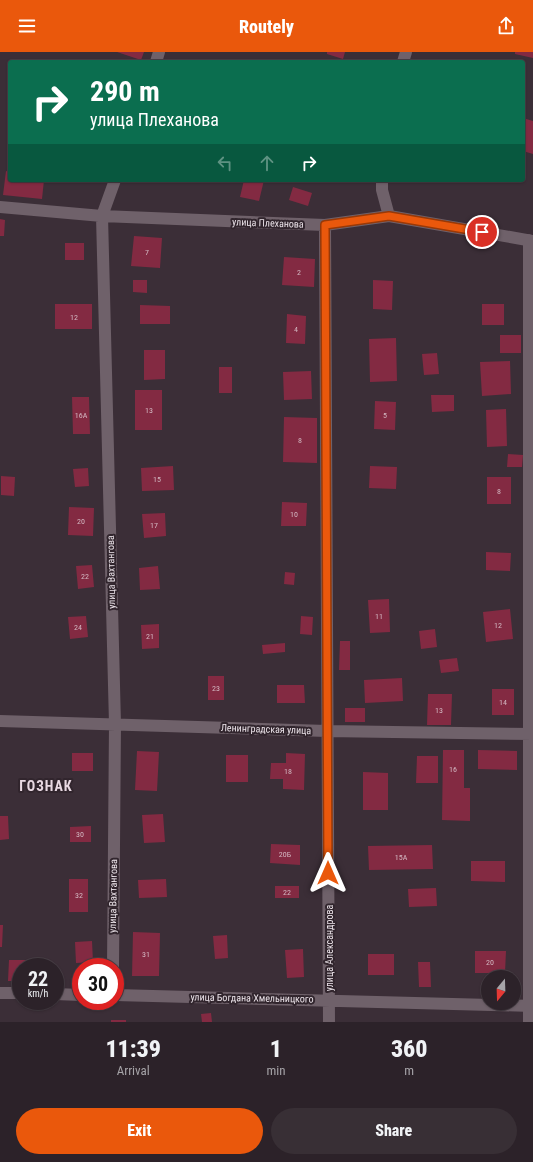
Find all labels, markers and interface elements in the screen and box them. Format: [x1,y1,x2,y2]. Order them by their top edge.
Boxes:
icon: menu [16,15,38,37]
icon: share [495,15,517,37]
text: Routely [239,16,294,37]
text: 290 m [90,75,160,108]
icon: right [24,76,76,128]
text: улица Плеханова [90,109,219,130]
icon: left [214,152,236,174]
icon: ahead [256,152,278,174]
icon: right [298,152,320,174]
pin [465,215,499,249]
street label: улица Плеханова [232,216,304,230]
icon: arrive [471,221,493,243]
house number: 7 [145,248,149,257]
house number: 2 [297,268,301,277]
house number: 12 [70,313,78,322]
house number: 4 [294,325,298,334]
house number: 13 [145,406,153,415]
house number: 16А [75,411,88,420]
house number: 5 [383,411,387,420]
house number: 8 [298,436,302,445]
house number: 15 [153,475,161,484]
house number: 8 [497,487,501,496]
house number: 10 [290,510,298,519]
house number: 20 [77,517,85,526]
house number: 17 [150,521,158,530]
street label: улица Вахтангова [105,535,117,609]
house number: 22 [81,572,89,581]
house number: 11 [375,612,383,621]
house number: 12 [494,621,502,630]
house number: 24 [74,623,82,632]
house number: 21 [146,632,154,641]
house number: 23 [212,684,220,693]
house number: 14 [499,698,507,707]
house number: 13 [435,706,443,715]
street label: Ленинградская улица [221,722,312,736]
house number: 16 [449,765,457,774]
house number: 18 [284,767,292,776]
district label: ГОЗНАК [19,778,73,794]
house number: 30 [76,830,84,839]
house number: 20Б [279,850,292,859]
position arrow [307,852,349,894]
house number: 15А [395,853,408,862]
street label: улица Вахтангова [107,859,119,933]
house number: 22 [283,888,291,897]
house number: 32 [75,891,83,900]
street label: улица Александрова [324,905,335,991]
house number: 31 [142,950,150,959]
speed limit sign: 30 [72,958,124,1010]
house number: 20 [486,958,494,967]
text: 22 [28,967,48,991]
north arrow [481,970,521,1010]
map controls [481,970,521,1010]
text: km/h [28,988,48,999]
street label: улица Богдана Хмельницкого [190,991,314,1005]
text: 11:39 [105,1035,161,1063]
text: 1 [270,1035,282,1063]
text: 360 [391,1035,428,1063]
text: Arrival [117,1063,150,1078]
text: min [266,1063,286,1078]
text: m [404,1063,414,1078]
button: Exit [16,1108,263,1154]
button: Share [271,1108,517,1154]

